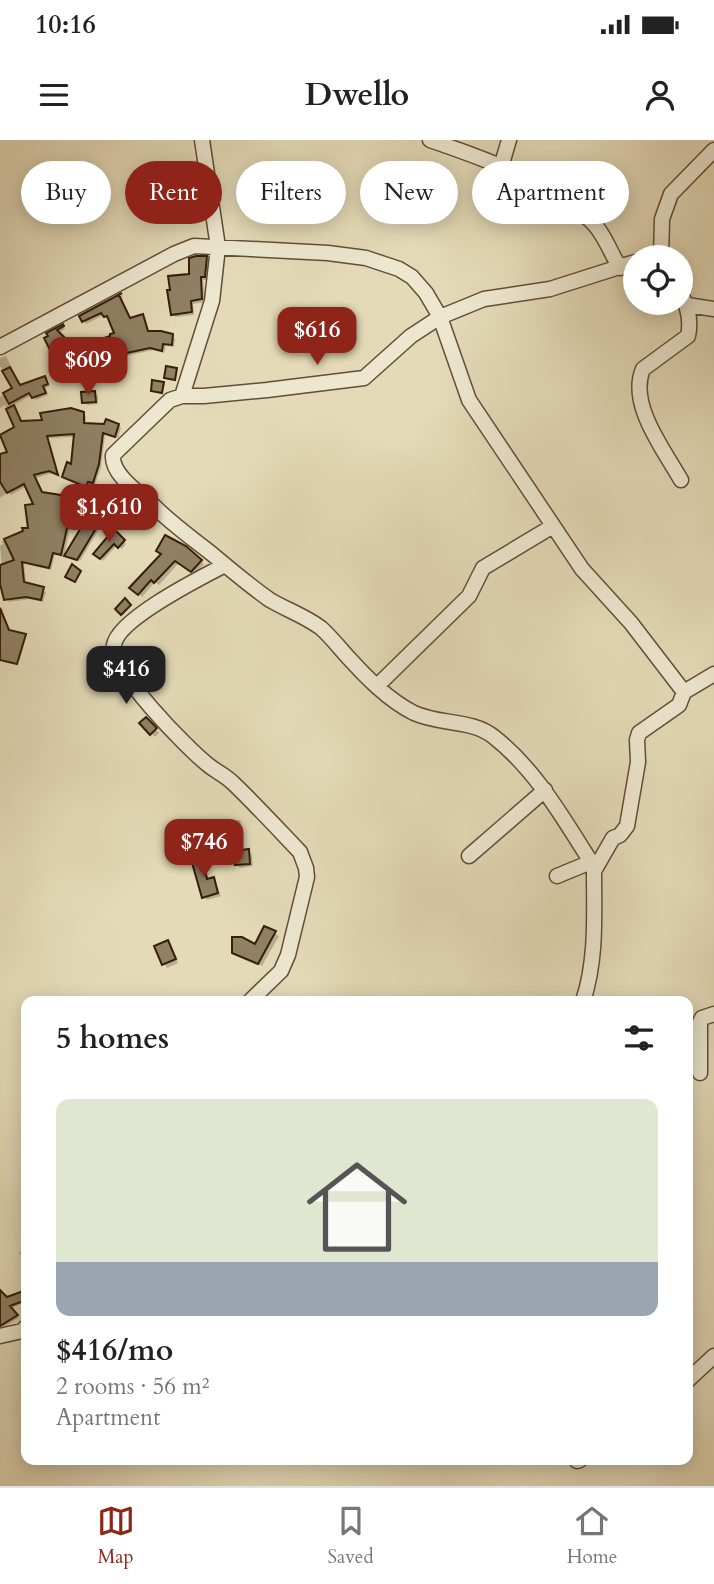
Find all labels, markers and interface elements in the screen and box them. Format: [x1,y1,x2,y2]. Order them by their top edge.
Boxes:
text: 10:16 [35,7,96,42]
text: Dwello [305,73,409,117]
icon: menu [35,76,73,114]
icon: person [641,76,679,114]
chip: Buy [21,161,111,224]
chip: Rent [125,161,222,224]
chip: Filters [236,161,346,224]
chip: New [360,161,458,224]
chip: Apartment [472,161,629,224]
map controls [623,245,693,315]
button: locate [623,245,693,315]
pin: $616 [276,308,358,367]
text: $616 [293,314,341,345]
pin: $609 [47,338,129,397]
text: $609 [64,344,112,375]
pin: $1,610 [52,484,166,544]
text: $1,610 [76,491,142,522]
pin: $416 [85,646,167,706]
text: $416 [102,653,150,684]
pin: $746 [163,820,245,879]
text: $746 [180,826,228,857]
text: 5 homes [56,1018,169,1059]
icon: filters [620,1019,658,1057]
icon: home [294,1144,420,1270]
text: $416/mo [56,1330,173,1371]
text: 2 rooms · 56 m² [56,1371,209,1402]
text: Apartment [56,1402,160,1433]
tab: Map [97,1502,135,1570]
tab: Saved [328,1502,374,1570]
tab: Home [567,1502,617,1570]

